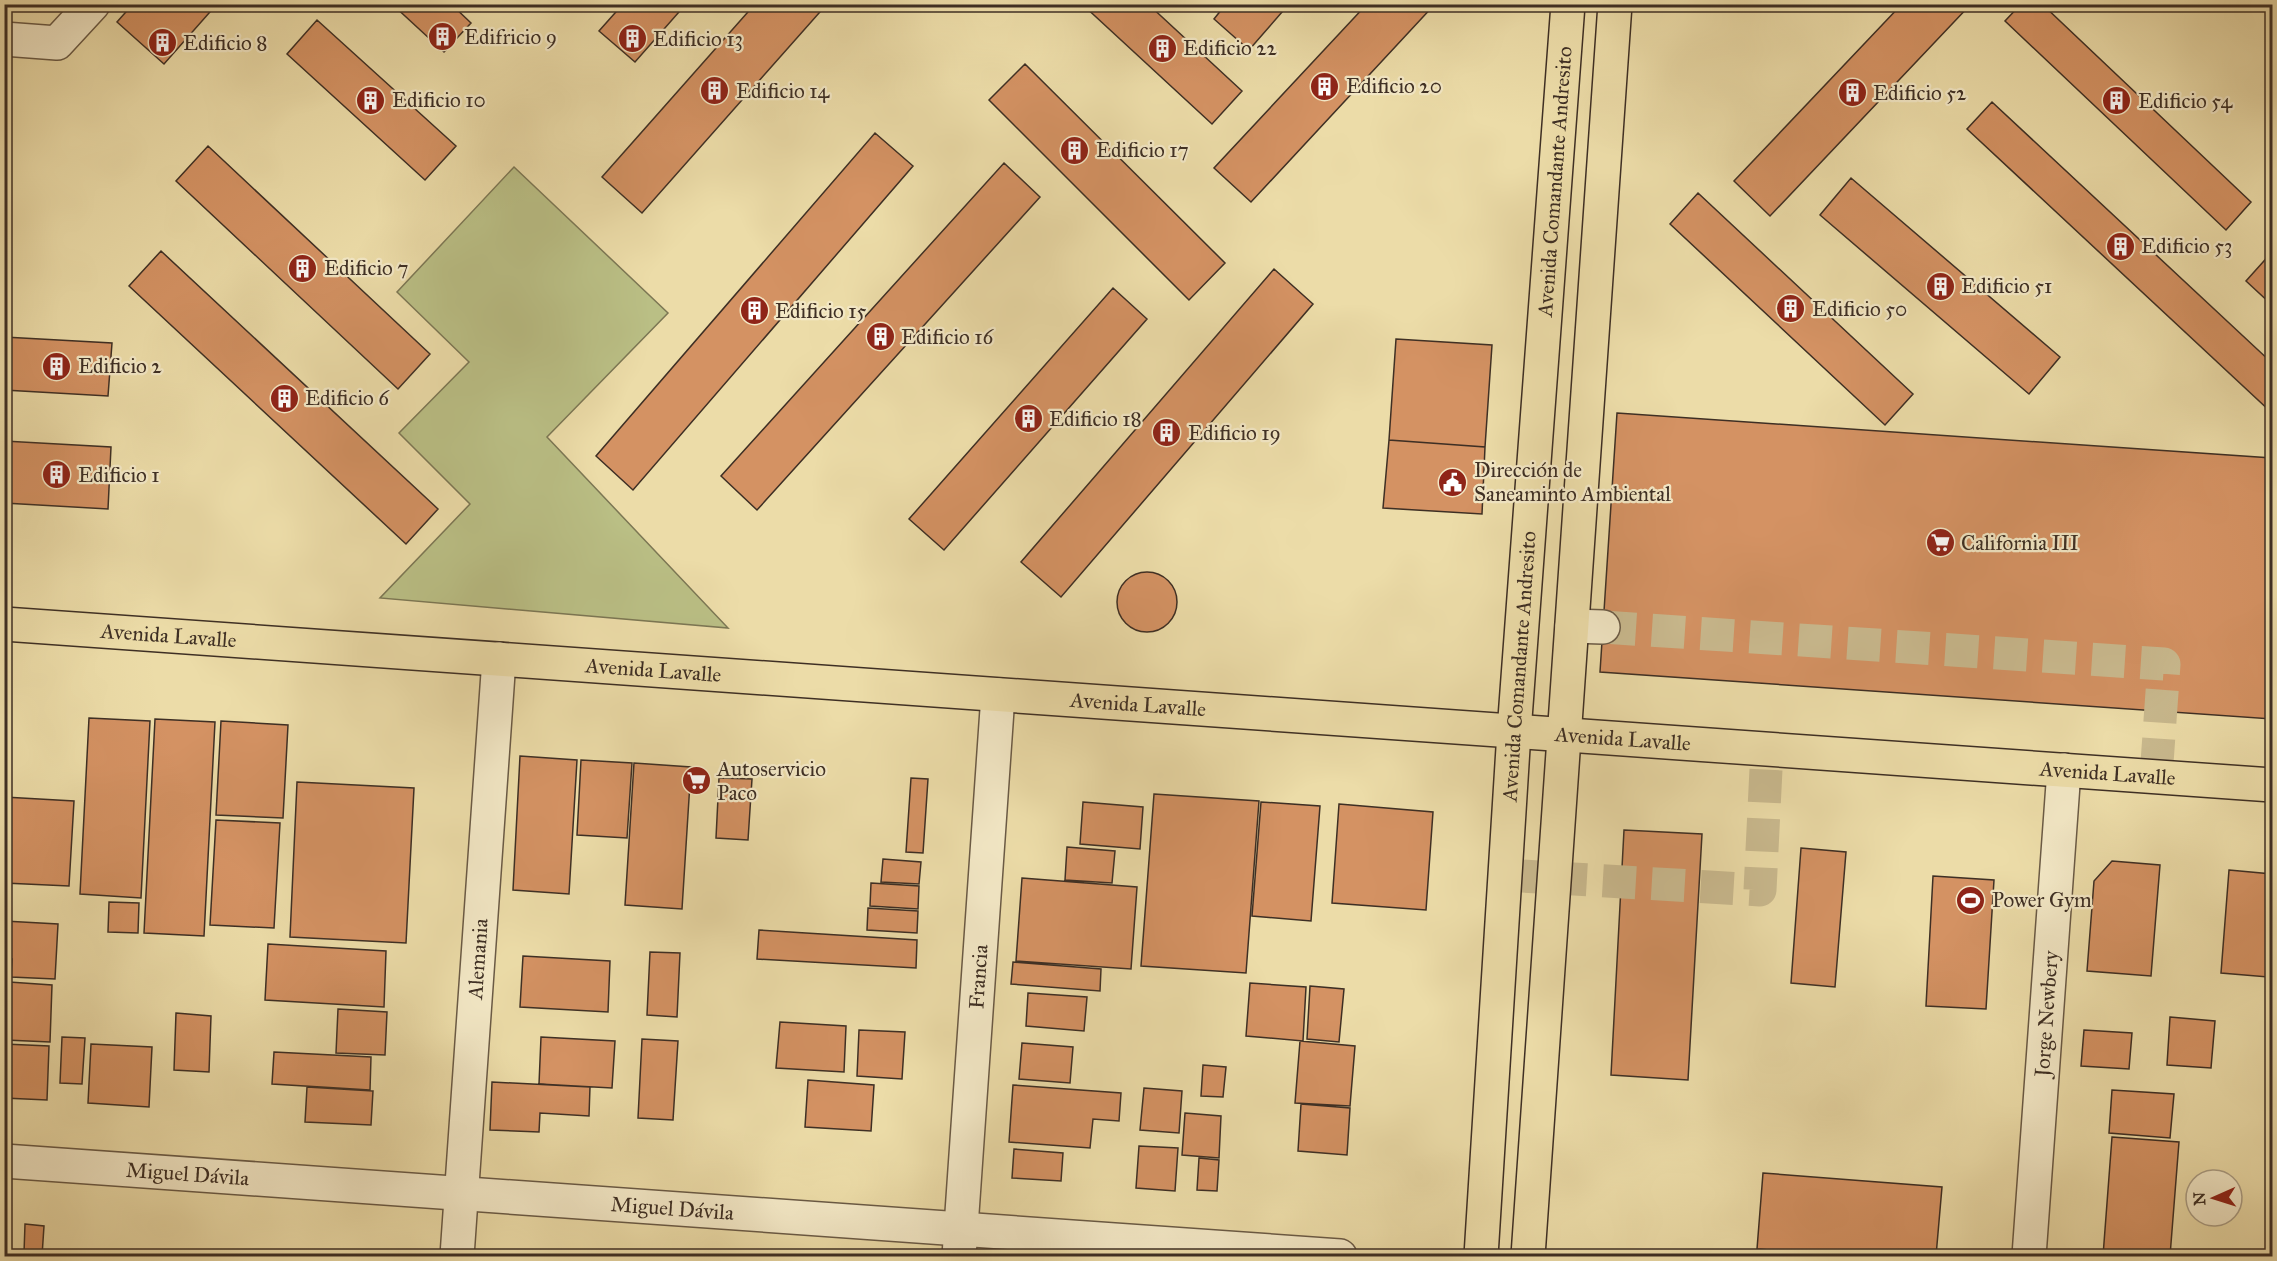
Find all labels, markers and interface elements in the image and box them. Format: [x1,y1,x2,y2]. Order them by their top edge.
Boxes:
building icon: Edifricio 9 [427,21,459,53]
building icon: Edificio 13 [616,23,648,55]
place label: Edifricio 9 [464,24,557,50]
place label: Edificio 13 [653,26,743,52]
building icon: Edificio 8 [146,27,178,59]
place label: Edificio 8 [183,30,267,56]
building icon: Edificio 22 [1146,32,1178,64]
place label: Edificio 22 [1183,35,1278,61]
street label: Avenida Comandante Andresito [1532,45,1578,319]
building icon: Edificio 20 [1309,70,1341,102]
place label: Edificio 20 [1346,73,1442,99]
building icon: Edificio 14 [699,75,731,107]
building icon: Edificio 52 [1836,77,1868,109]
place label: Edificio 14 [736,78,831,104]
place label: Edificio 52 [1873,80,1967,106]
building icon: Edificio 10 [355,84,387,116]
building icon: Edificio 54 [2101,85,2133,117]
place label: Edificio 10 [392,87,486,113]
place label: Edificio 54 [2138,88,2234,114]
building icon: Edificio 17 [1059,134,1091,166]
place label: Edificio 17 [1096,137,1189,163]
building icon: Edificio 53 [2104,230,2136,262]
place label: Edificio 53 [2141,233,2232,259]
building icon: Edificio 7 [287,252,319,284]
place label: Edificio 7 [324,255,409,281]
building icon: Edificio 51 [1924,270,1956,302]
place label: Edificio 51 [1961,273,2052,299]
building icon: Edificio 50 [1775,293,1807,325]
building icon: Edificio 15 [738,295,770,327]
place label: Edificio 50 [1812,296,1907,322]
place label: Edificio 15 [775,298,866,324]
building icon: Edificio 16 [864,321,896,353]
place label: Edificio 16 [901,324,995,350]
building icon: Edificio 2 [41,350,73,382]
place label: Edificio 2 [78,353,162,379]
building icon: Edificio 6 [268,382,300,414]
place label: Edificio 6 [305,385,390,411]
building icon: Edificio 18 [1012,403,1044,435]
place label: Edificio 18 [1049,406,1142,432]
building icon: Edificio 19 [1151,417,1183,449]
place label: Edificio 19 [1188,420,1281,446]
place label: Dirección de Saneaminto Ambiental [1474,457,1671,507]
building icon: Edificio 1 [41,459,73,491]
place label: Edificio 1 [78,462,160,488]
public building icon: Dirección de Saneaminto Ambiental [1437,466,1469,498]
supermarket icon: California III [1924,527,1956,559]
street label: Avenida Comandante Andresito [1497,530,1542,803]
place label: California III [1961,530,2079,556]
street label: Avenida Lavalle [99,618,238,653]
street label: Avenida Lavalle [584,652,722,688]
street label: Avenida Lavalle [1068,687,1207,722]
street label: Avenida Lavalle [1553,721,1692,757]
street label: Avenida Lavalle [2038,755,2177,791]
place label: Autoservicio Paco [716,756,826,806]
supermarket icon: Autoservicio Paco [680,765,712,797]
sports icon: Power Gym [1955,884,1987,916]
place label: Power Gym [1992,887,2092,913]
street label: Alemania [462,917,494,1001]
street label: Francia [963,943,994,1010]
street label: Jorge Newbery [2029,949,2064,1080]
street label: Miguel Dávila [125,1157,250,1191]
north arrow [2184,1168,2244,1228]
street label: Miguel Dávila [610,1191,735,1226]
text: N [2190,1191,2209,1206]

